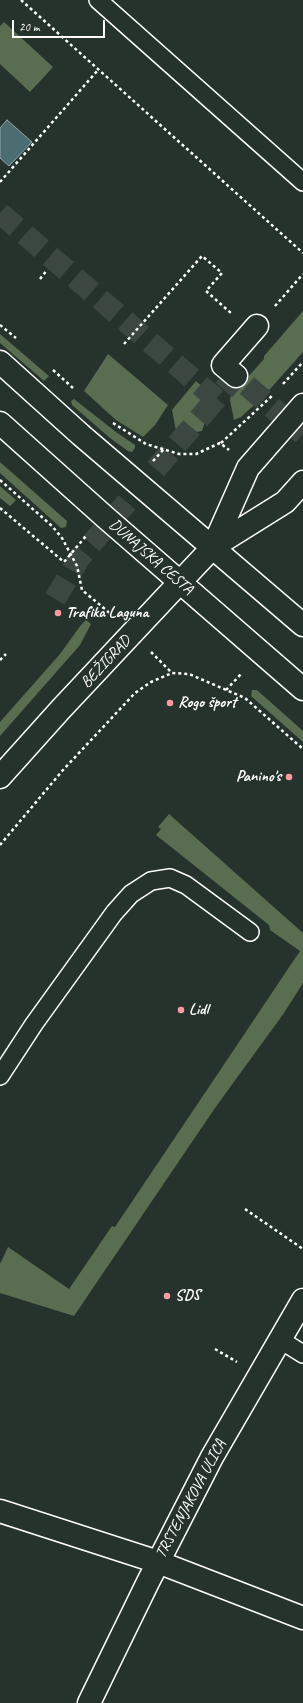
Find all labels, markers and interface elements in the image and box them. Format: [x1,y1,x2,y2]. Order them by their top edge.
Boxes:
scale bar [14,12,107,38]
text: 20 m [19,19,39,35]
street label: DUNAJSKA CESTA [105,515,197,599]
place label: Trafika Laguna [66,603,148,623]
marker: Trafika Laguna [53,608,63,618]
street label: BEŽIGRAD [77,632,135,692]
place label: Rogo šport [178,693,236,713]
marker: Rogo šport [165,698,175,708]
place label: Panino's [236,767,281,787]
marker: Panino's [284,772,294,782]
place label: Lidl [189,1000,208,1020]
marker: Lidl [176,1005,186,1015]
place label: SDS [175,1286,200,1306]
marker: SDS [162,1291,172,1301]
street label: TRSTENJAKOVA ULICA [152,1436,230,1562]

